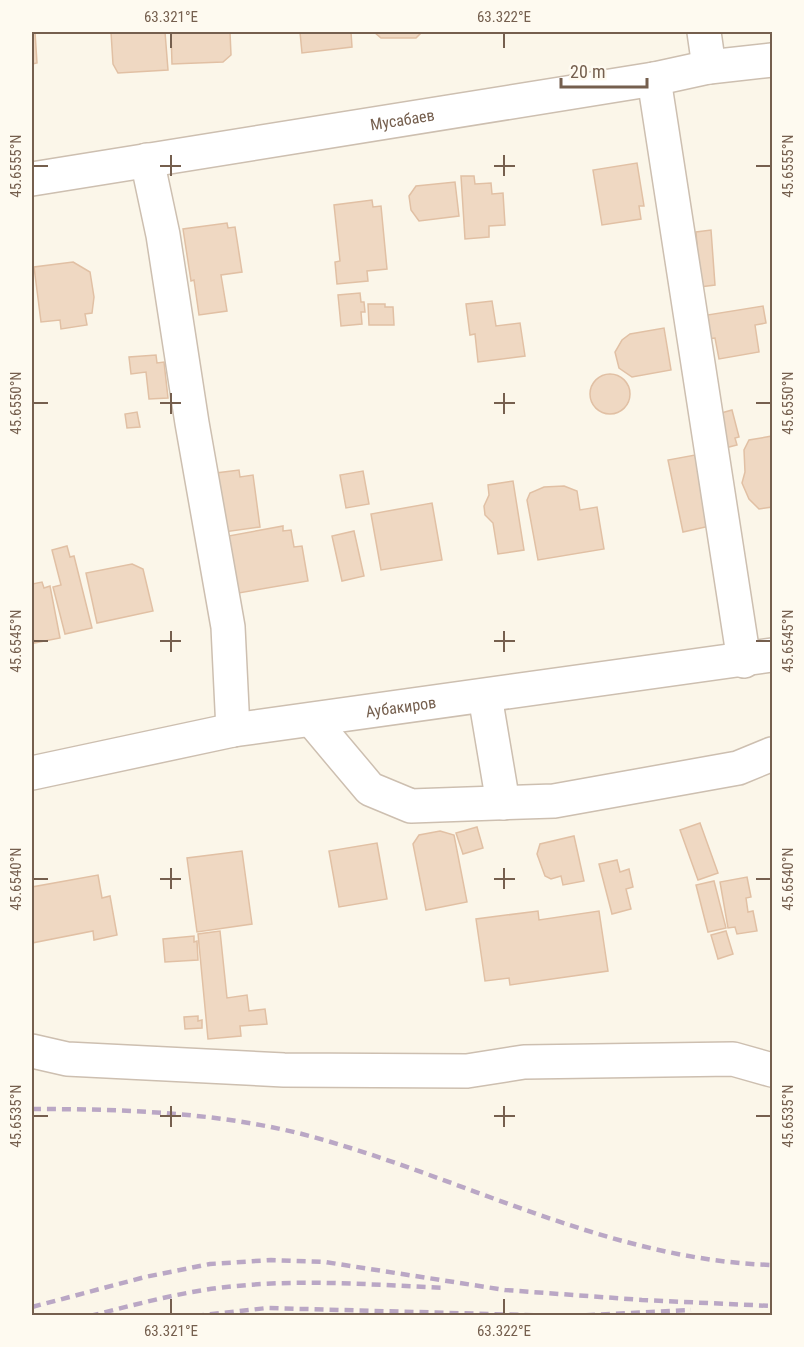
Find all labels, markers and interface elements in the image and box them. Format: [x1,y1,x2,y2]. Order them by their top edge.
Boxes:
text: 63.321°E [144,8,198,26]
text: 63.322°E [477,8,531,26]
scale bar [561,51,646,89]
text: 20 m [570,61,605,82]
street label: Мусабаев [369,105,436,134]
text: 45.6555°N [7,134,25,198]
text: 45.6555°N [779,134,797,198]
text: 45.6550°N [7,371,25,435]
text: 45.6550°N [779,371,797,435]
text: 45.6545°N [7,609,25,673]
text: 45.6545°N [779,609,797,673]
street label: Аубакиров [364,692,437,721]
text: 45.6540°N [7,847,25,911]
text: 45.6540°N [779,847,797,911]
text: 45.6535°N [7,1084,25,1148]
text: 45.6535°N [779,1084,797,1148]
text: 63.321°E [144,1322,198,1340]
text: 63.322°E [477,1322,531,1340]

